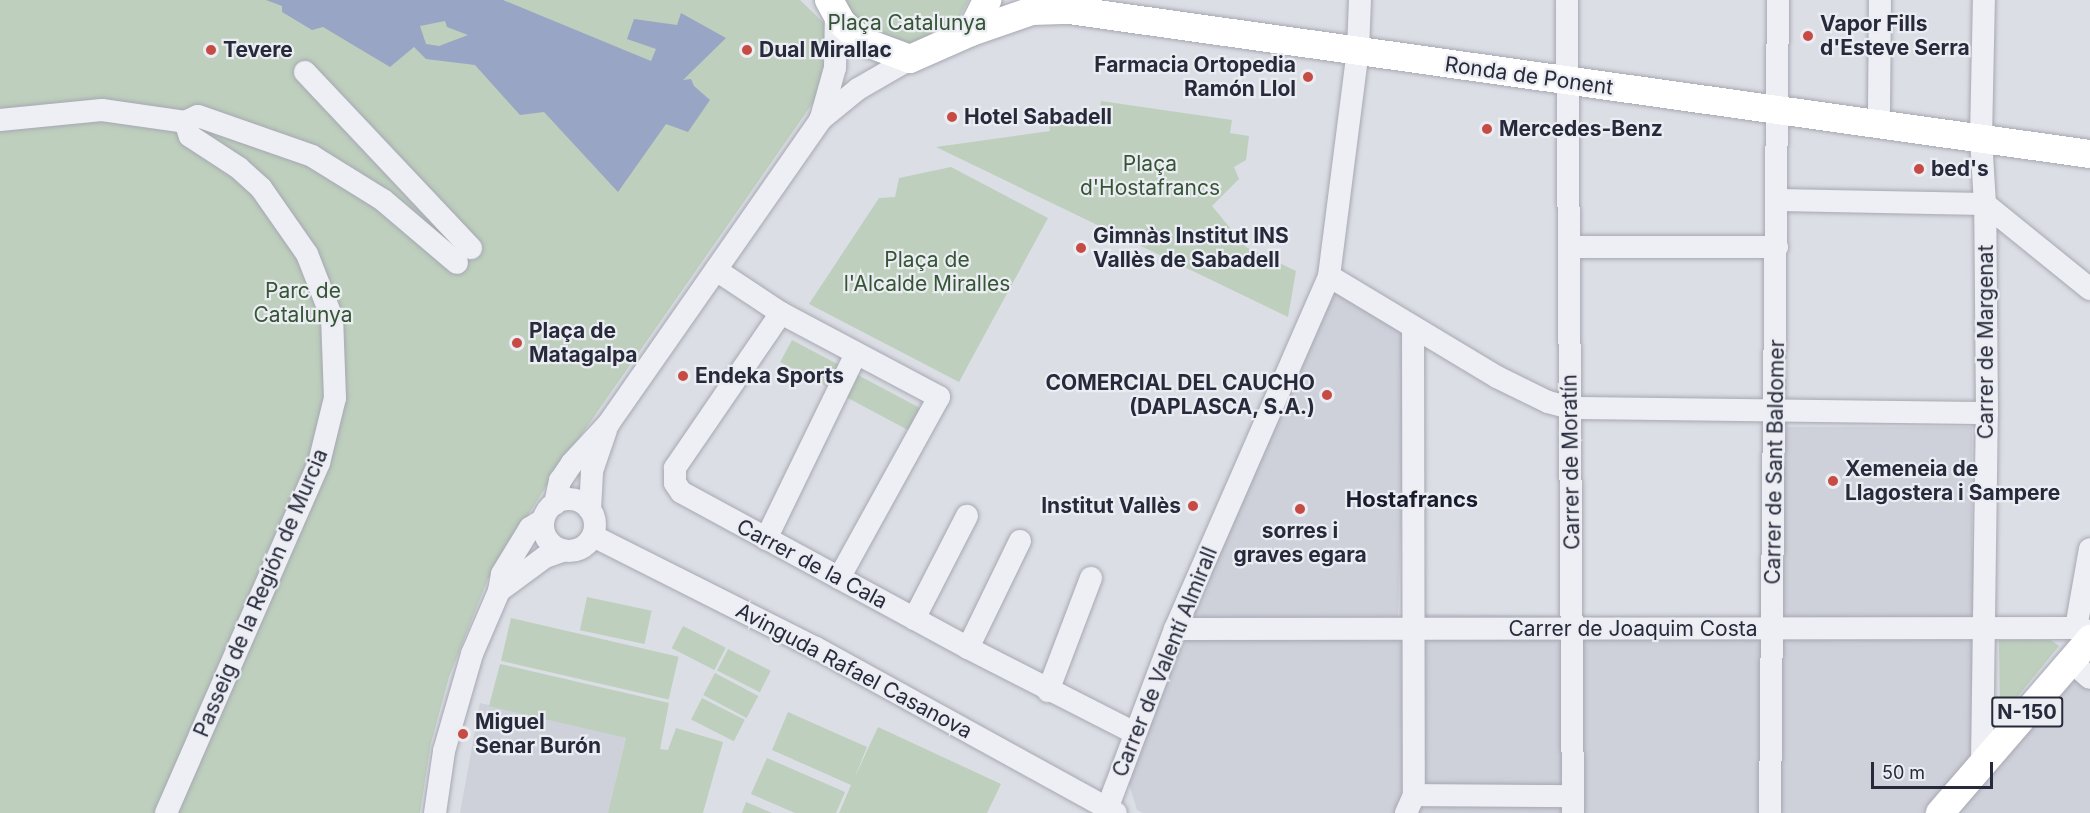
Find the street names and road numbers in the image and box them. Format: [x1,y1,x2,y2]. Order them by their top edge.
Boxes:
street label: Ronda de Ponent [1443,52,1615,100]
street label: Carrer de Margenat [1973,245,1999,439]
street label: Carrer de Sant Baldomer [1760,339,1790,585]
street label: Carrer de Moratín [1557,374,1585,550]
street label: Passeig de la Región de Murcia [189,445,333,741]
street label: Carrer de la Cala [732,514,892,614]
street label: Carrer de Valentí Almirall [1107,543,1223,781]
street label: Avinguda Rafael Casanova [732,598,976,744]
street label: Carrer de Joaquim Costa [1508,616,1758,642]
road number: N-150 [1991,695,2063,729]

